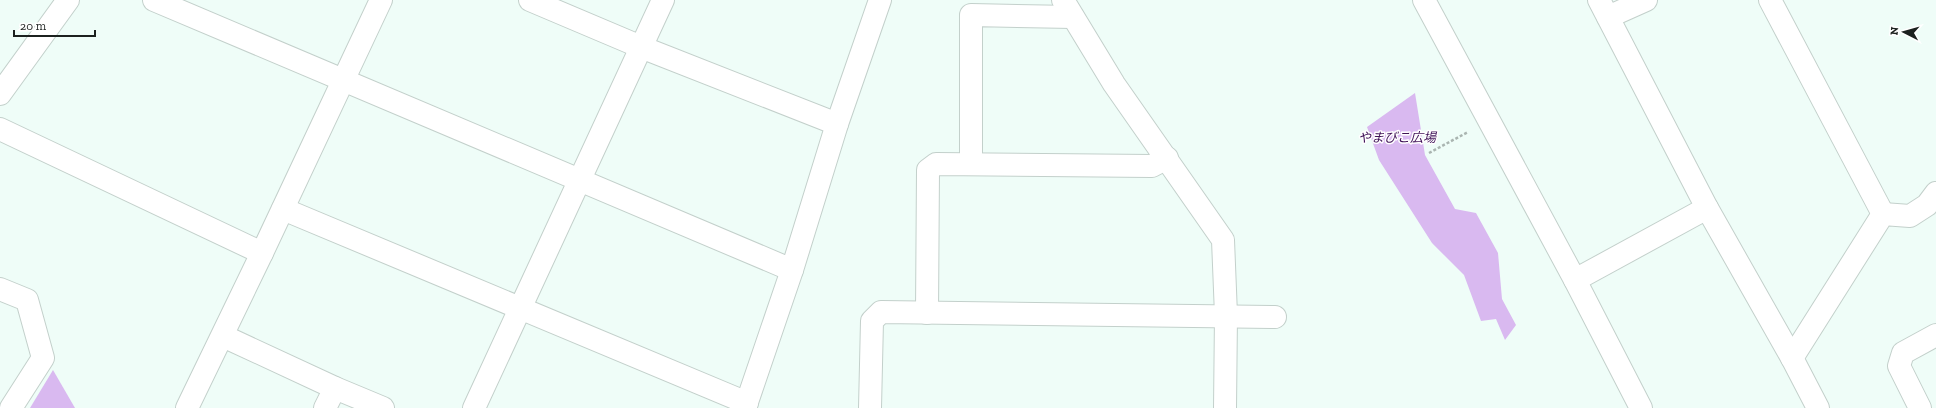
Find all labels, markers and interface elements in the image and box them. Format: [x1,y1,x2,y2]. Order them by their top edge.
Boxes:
scale bar [14,12,95,38]
north arrow [1884,12,1924,52]
text: 20 m [20,19,47,33]
text: N [1888,26,1902,36]
park label: やまびこ広場 [1358,130,1438,145]

